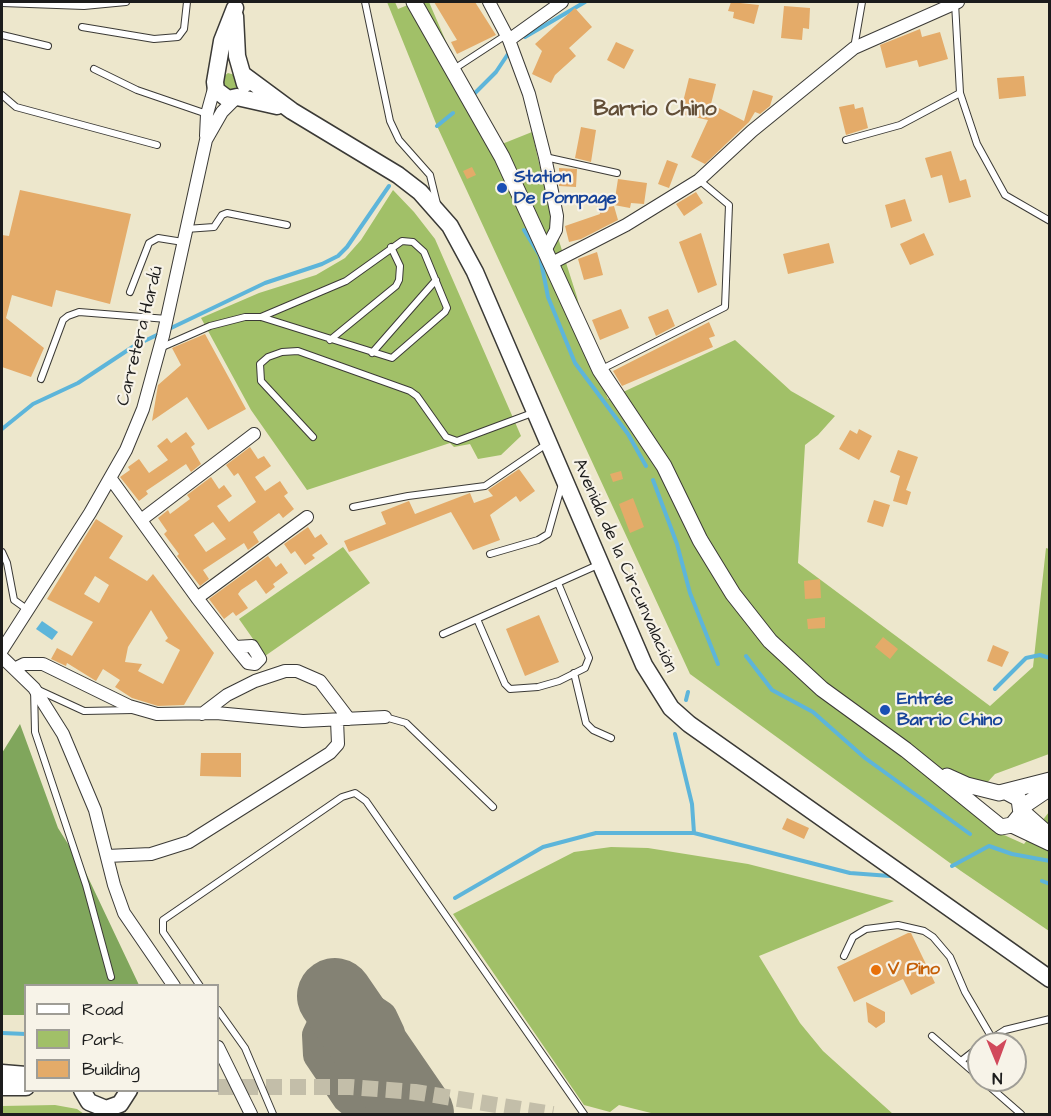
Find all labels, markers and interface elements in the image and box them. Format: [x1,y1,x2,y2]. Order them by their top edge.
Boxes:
district label: Barrio Chino [594,98,716,124]
place label: Station De Pompage [514,167,616,210]
marker: Station De Pompage [495,181,509,195]
street label: Carretera Hardú [113,264,169,408]
street label: Avenida de la Circunvalación [567,456,681,676]
place label: Entrée Barrio Chino [897,689,1002,732]
marker: Entrée Barrio Chino [878,703,892,717]
place label: V Pino [888,959,940,981]
marker: V Pino [869,963,883,977]
legend [24,984,219,1092]
text: Road [82,997,123,1022]
text: Park [82,1027,124,1052]
north arrow [967,1032,1027,1092]
text: Building [82,1057,140,1082]
text: N [992,1067,1002,1089]

